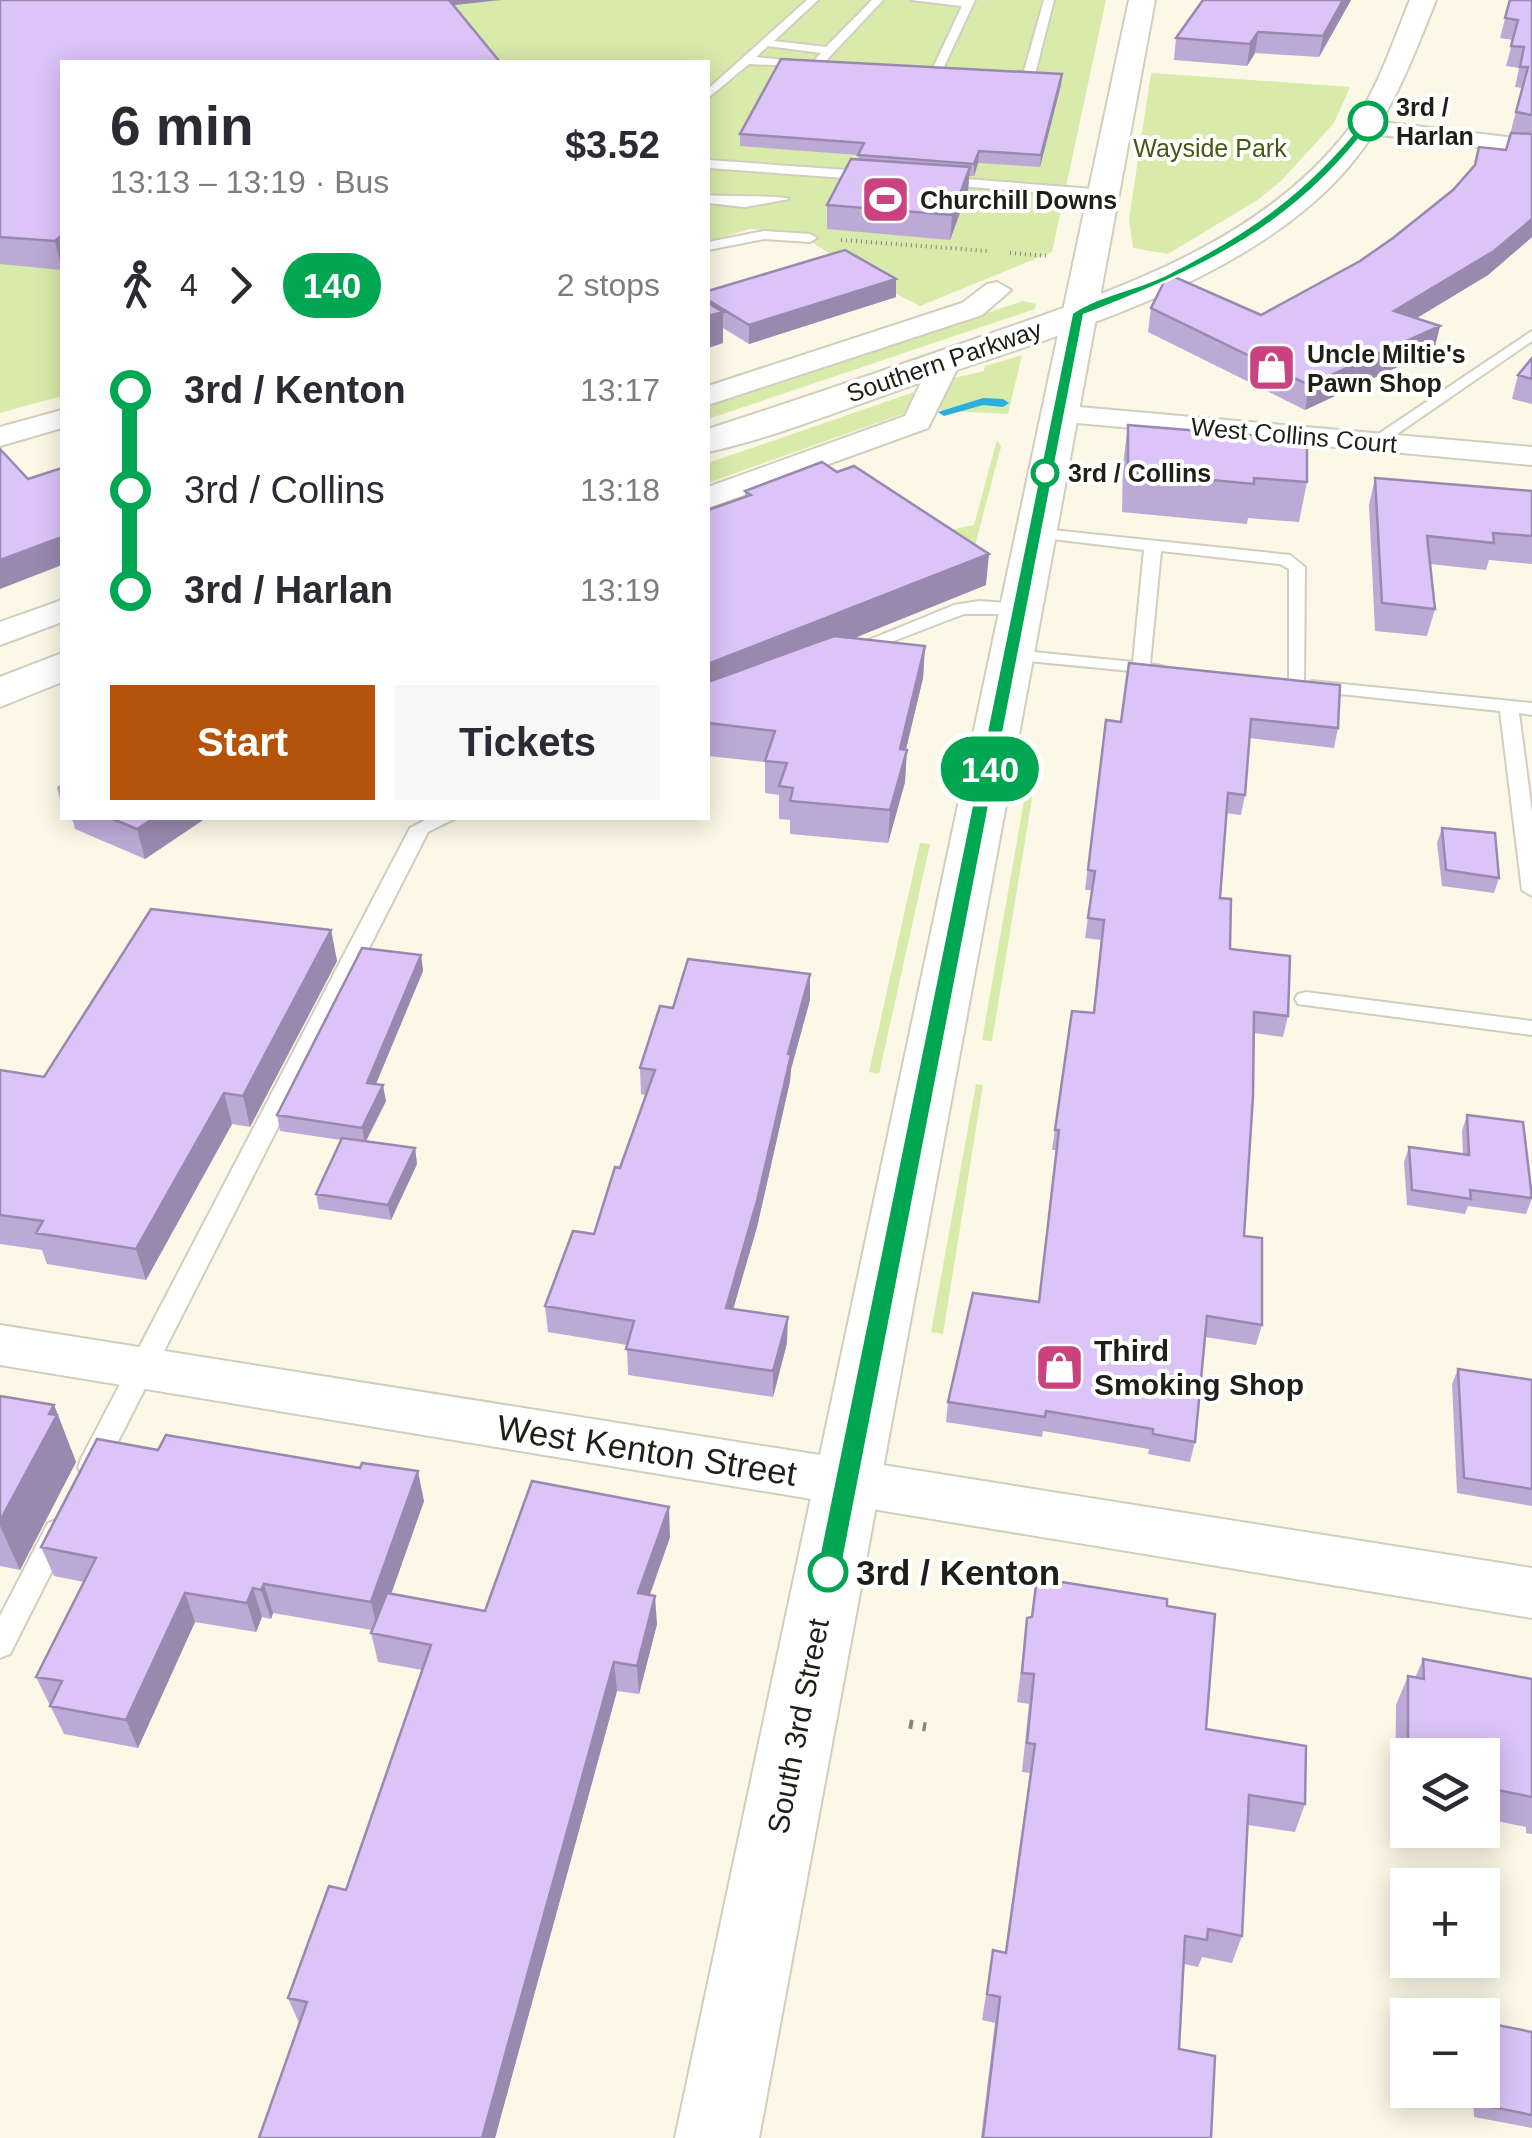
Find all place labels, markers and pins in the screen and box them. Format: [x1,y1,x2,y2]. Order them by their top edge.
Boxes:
place label: 3rd / Harlan [1396,93,1474,150]
marker: 3rd / Harlan [1349,102,1387,140]
sports icon: Churchill Downs [859,174,911,226]
place label: Churchill Downs [920,186,1117,214]
place label: Uncle Miltie's Pawn Shop [1307,340,1466,397]
shop icon: Uncle Miltie's Pawn Shop [1246,342,1298,394]
place label: 3rd / Collins [1068,459,1211,487]
marker: 3rd / Collins [1032,460,1058,486]
place label: Third Smoking Shop [1094,1334,1304,1401]
shop icon: Third Smoking Shop [1033,1341,1085,1393]
marker: 3rd / Kenton [809,1553,847,1591]
place label: 3rd / Kenton [856,1553,1060,1592]

